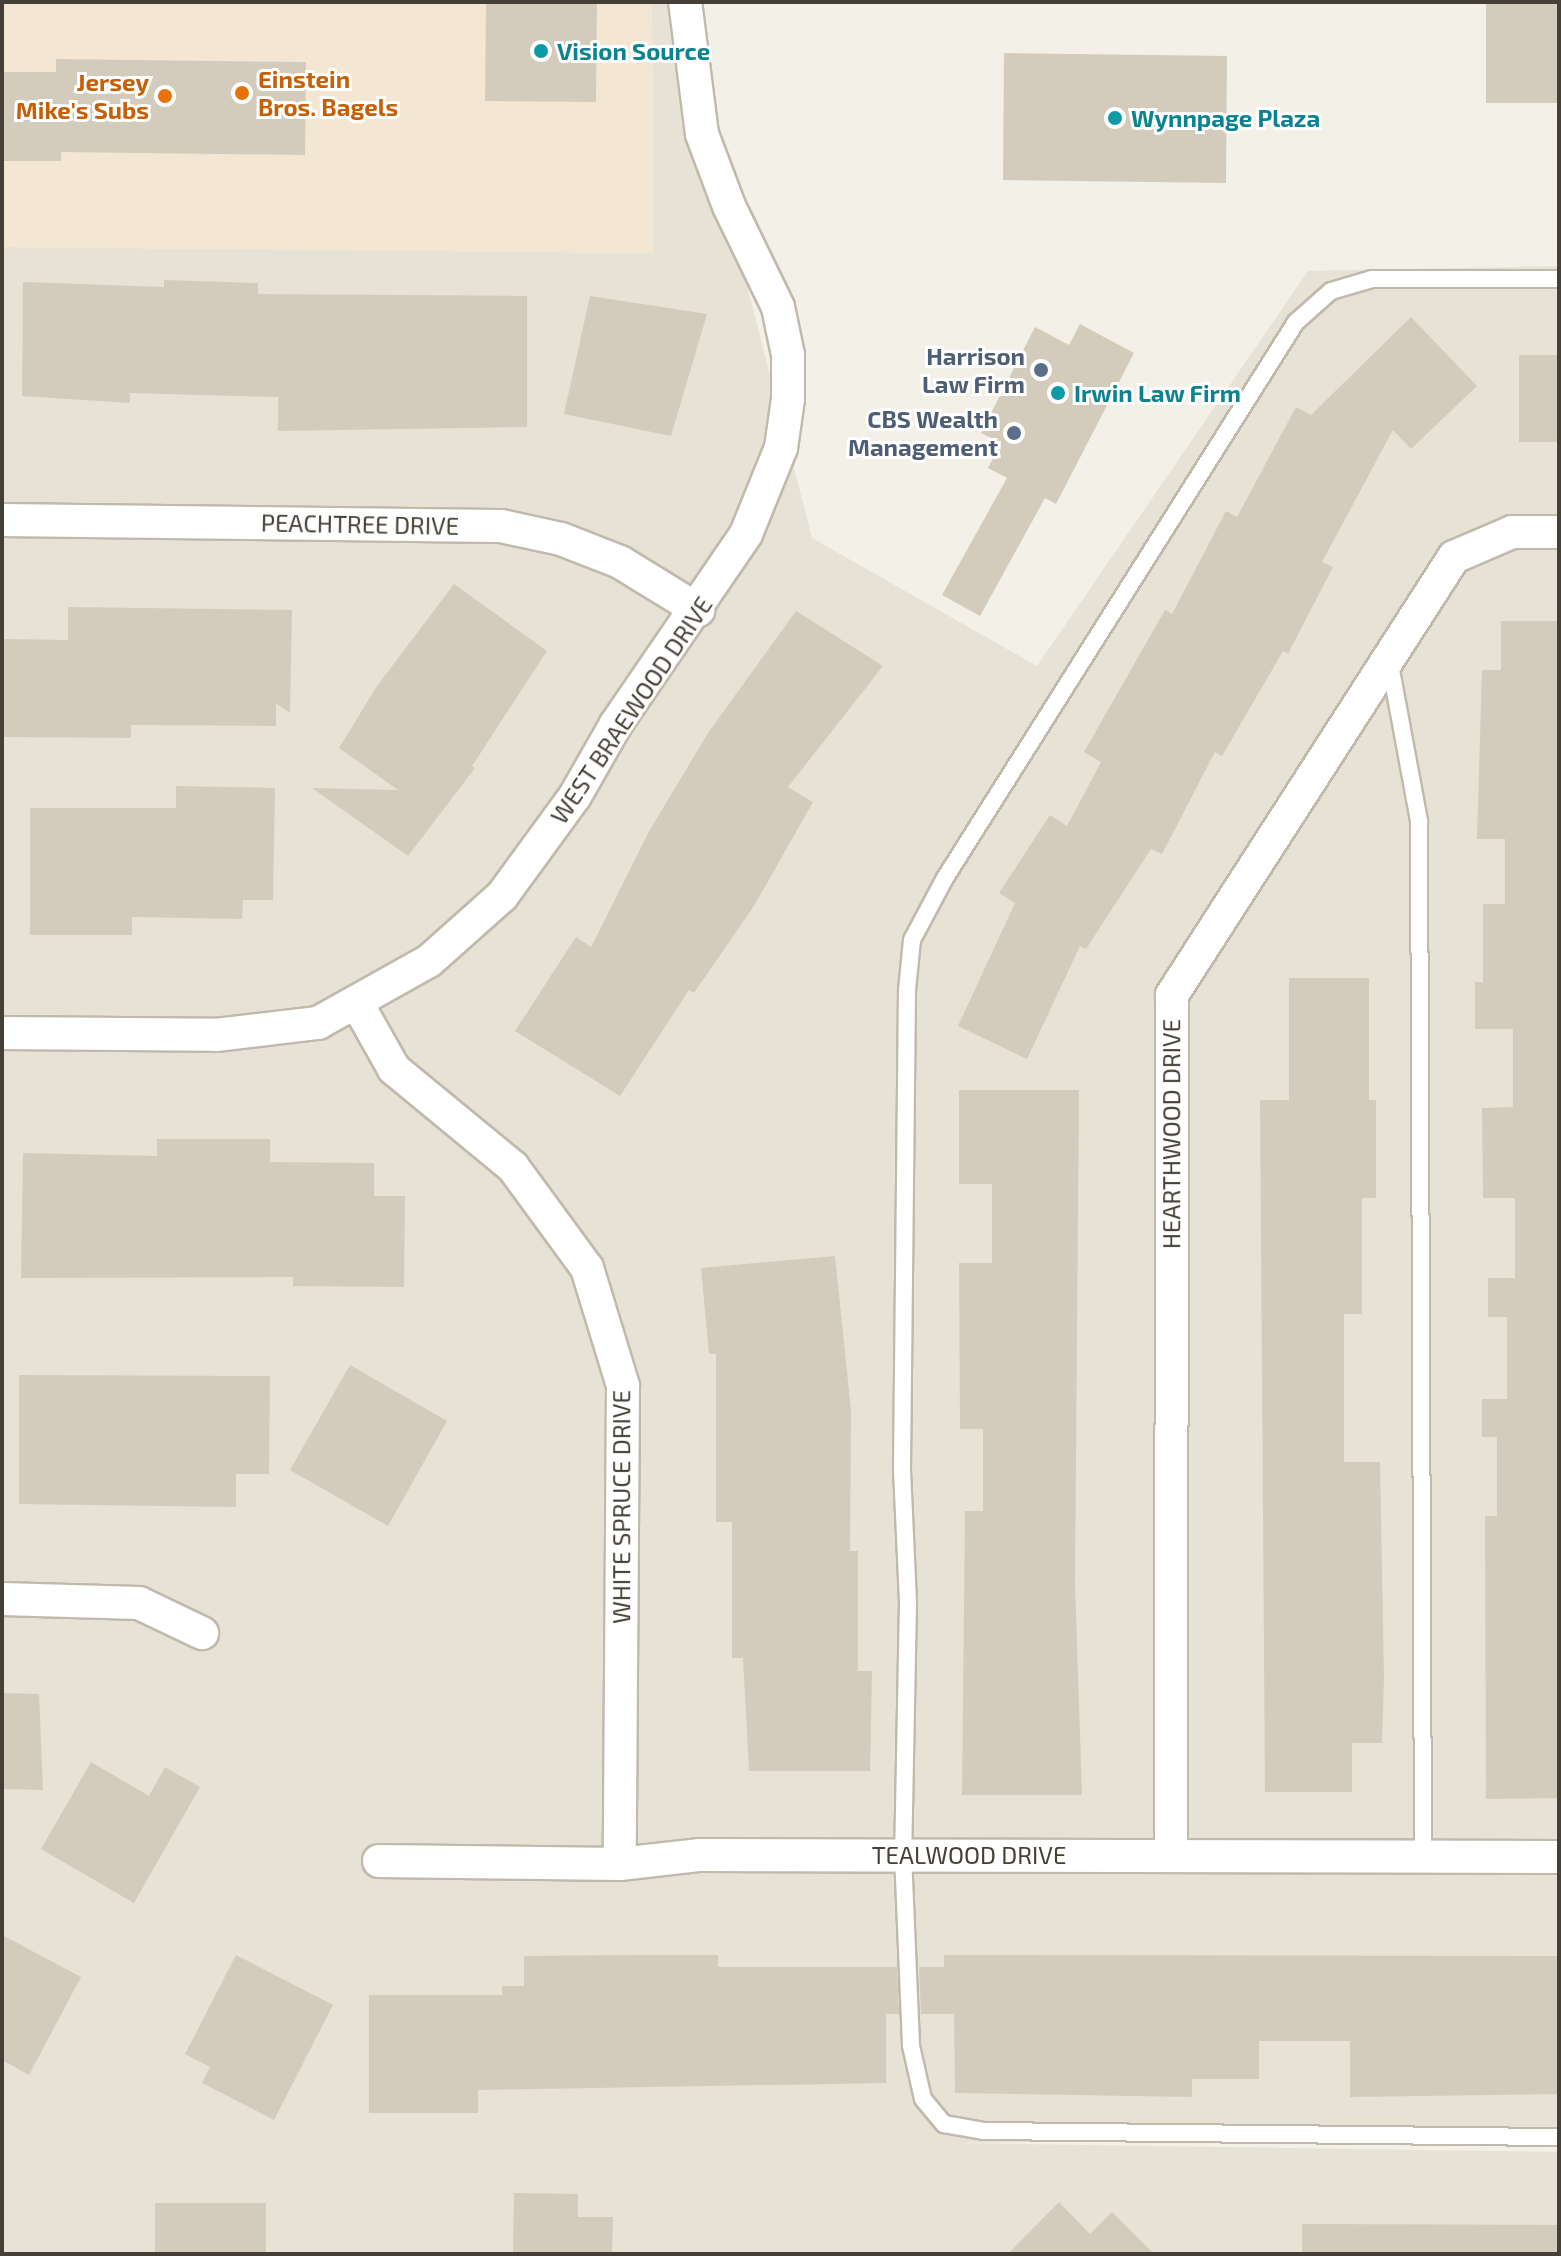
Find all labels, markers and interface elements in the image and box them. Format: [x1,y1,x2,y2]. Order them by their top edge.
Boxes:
place label: Vision Source [557,37,710,65]
marker: Vision Source [532,42,550,60]
place label: Einstein Bros. Bagels [258,65,398,121]
place label: Jersey Mike's Subs [16,68,149,124]
marker: Einstein Bros. Bagels [233,84,251,102]
marker: Jersey Mike's Subs [156,87,174,105]
place label: Wynnpage Plaza [1131,104,1320,132]
marker: Wynnpage Plaza [1106,109,1124,127]
place label: Harrison Law Firm [921,342,1025,398]
marker: Harrison Law Firm [1032,361,1050,379]
place label: Irwin Law Firm [1074,379,1241,407]
marker: Irwin Law Firm [1049,384,1067,402]
place label: CBS Wealth Management [848,405,998,461]
marker: CBS Wealth Management [1005,424,1023,442]
street label: PEACHTREE DRIVE [261,508,459,540]
street label: WEST BRAEWOOD DRIVE [544,591,718,829]
street label: HEARTHWOOD DRIVE [1157,1019,1185,1249]
street label: WHITE SPRUCE DRIVE [607,1390,635,1624]
street label: TEALWOOD DRIVE [872,1841,1066,1869]

